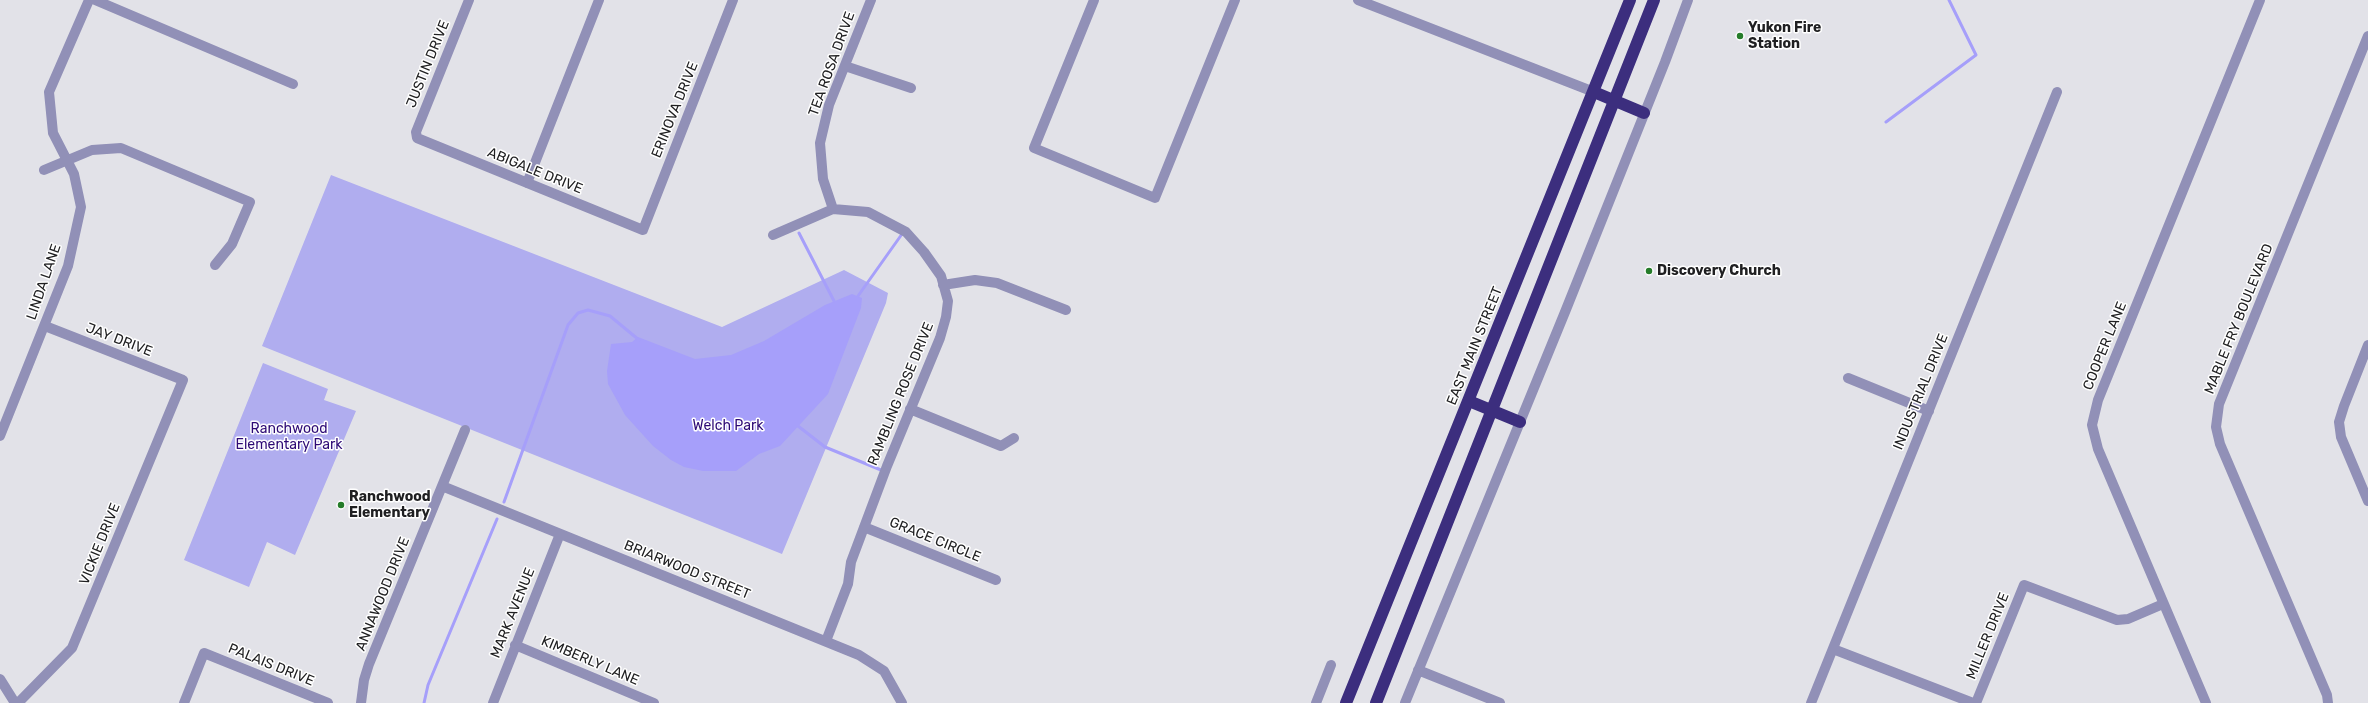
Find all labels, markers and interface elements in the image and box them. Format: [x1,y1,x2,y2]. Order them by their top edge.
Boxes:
street label: TEA ROSA DRIVE [805,10,859,118]
street label: JUSTIN DRIVE [403,18,453,110]
place label: Yukon Fire Station [1748,20,1821,52]
marker: Yukon Fire Station [1735,31,1745,41]
street label: ERINOVA DRIVE [648,60,702,160]
street label: ABIGALE DRIVE [485,144,585,198]
street label: MABLE FRY BOULEVARD [2201,241,2277,397]
street label: LINDA LANE [23,242,65,322]
place label: Discovery Church [1657,263,1781,279]
marker: Discovery Church [1644,266,1654,276]
street label: EAST MAIN STREET [1444,284,1506,408]
street label: COOPER LANE [2080,299,2130,393]
street label: JAY DRIVE [83,320,155,360]
street label: RAMBLING ROSE DRIVE [865,320,937,468]
street label: INDUSTRIAL DRIVE [1890,332,1952,452]
park label: Welch Park [693,418,763,434]
park label: Ranchwood Elementary Park [235,421,343,454]
place label: Ranchwood Elementary [349,489,431,522]
marker: Ranchwood Elementary [336,500,346,510]
street label: VICKIE DRIVE [76,501,124,587]
street label: GRACE CIRCLE [887,514,983,566]
street label: ANNAWOOD DRIVE [352,535,414,653]
street label: BRIARWOOD STREET [621,537,753,603]
street label: MARK AVENUE [487,565,539,661]
street label: MILLER DRIVE [1963,590,2013,682]
street label: KIMBERLY LANE [539,633,641,689]
street label: PALAIS DRIVE [226,640,316,690]

